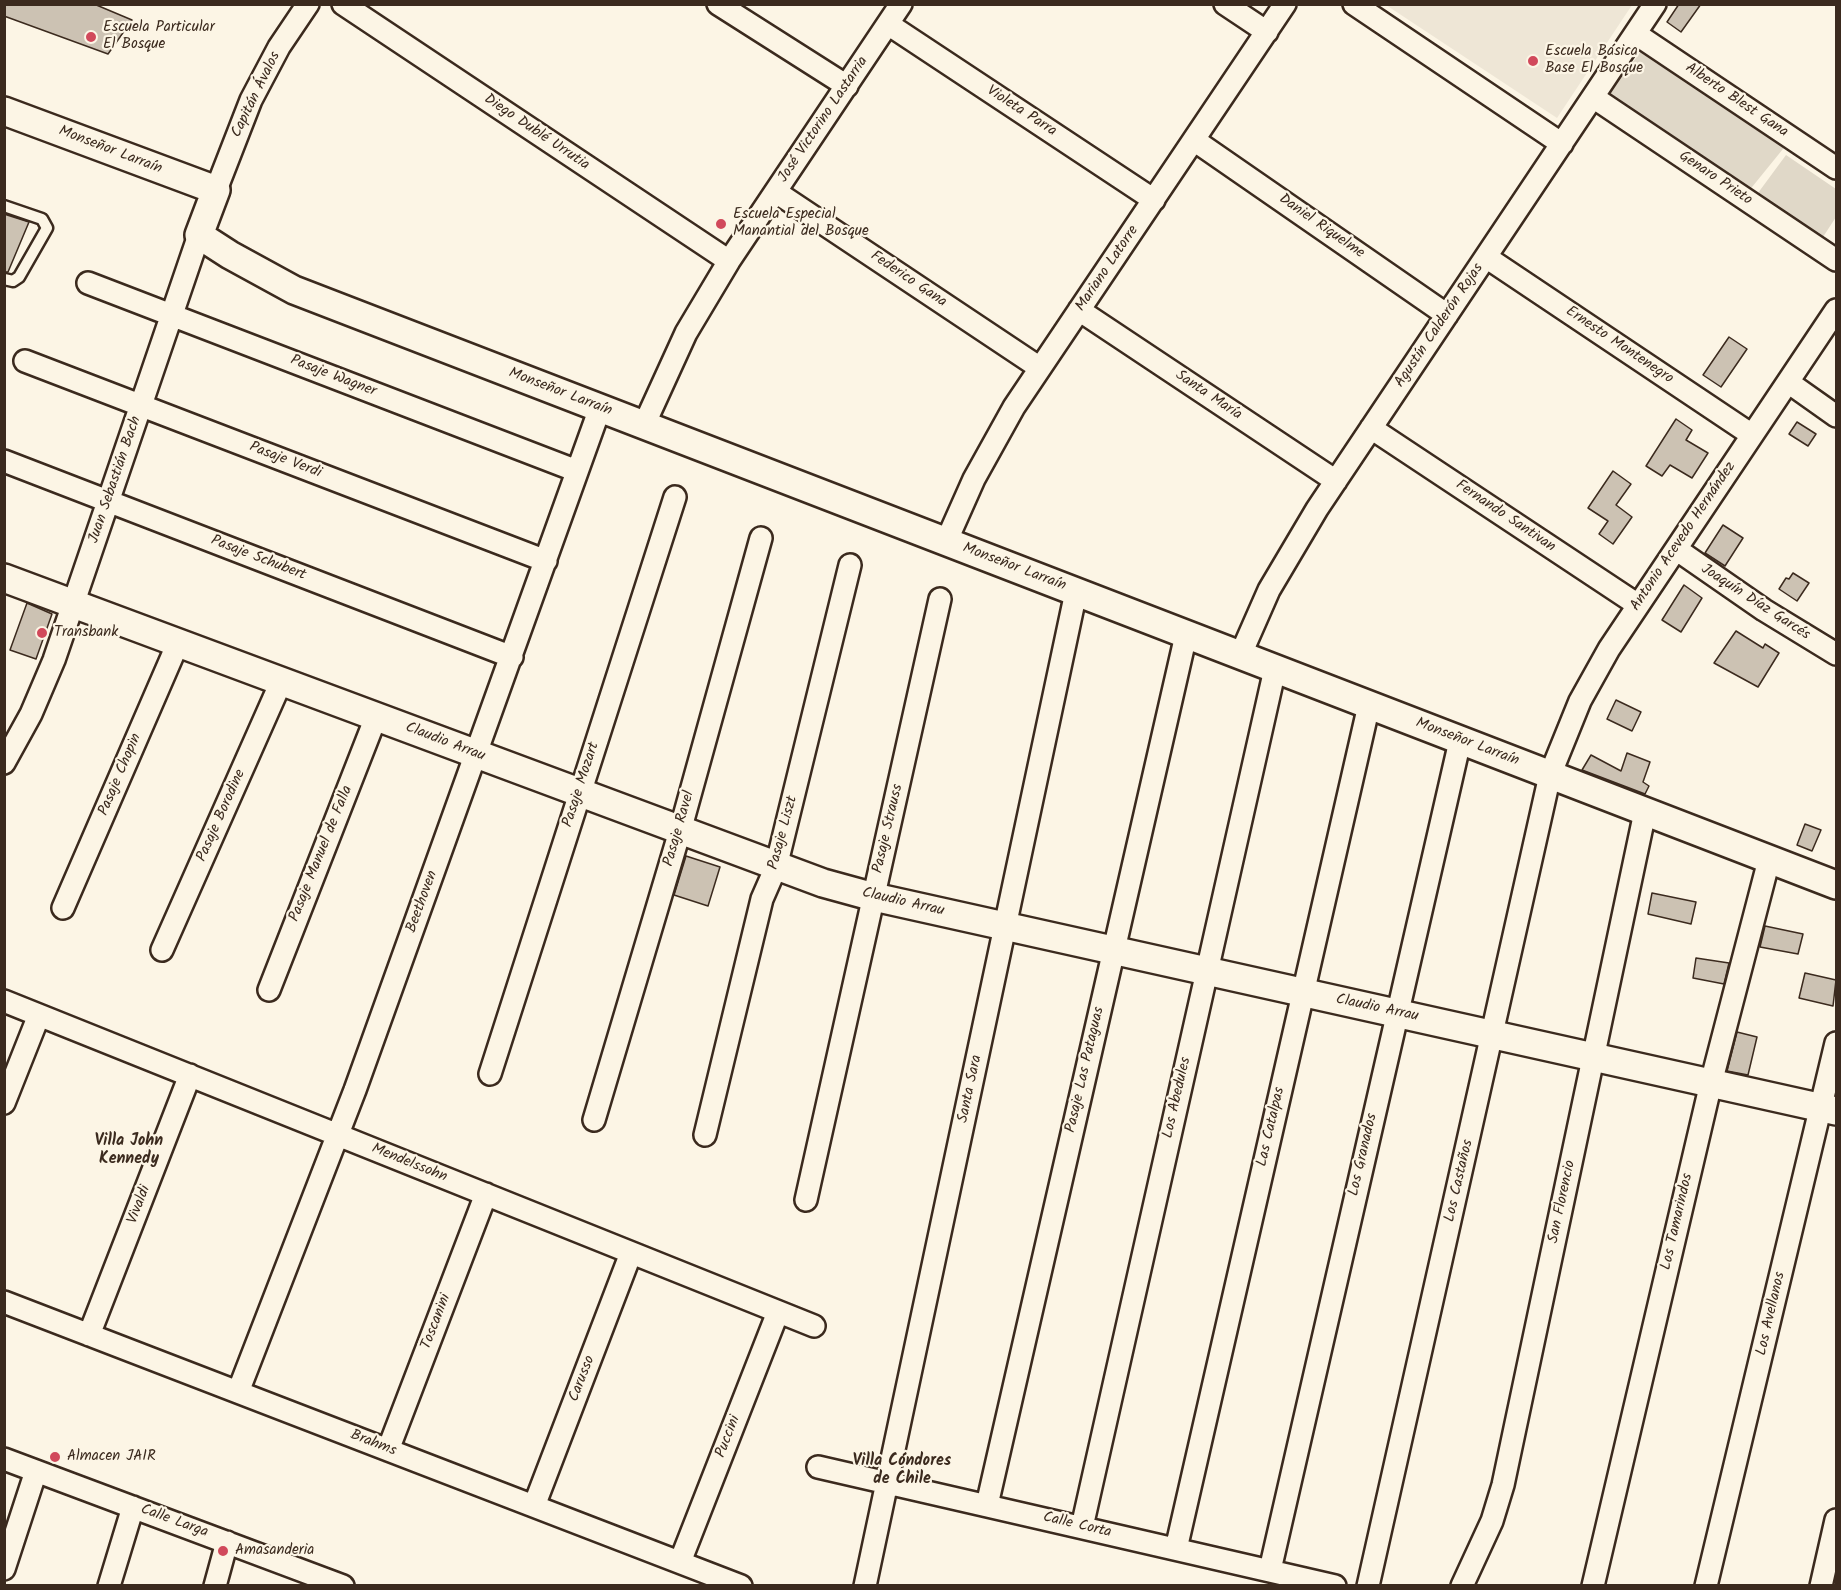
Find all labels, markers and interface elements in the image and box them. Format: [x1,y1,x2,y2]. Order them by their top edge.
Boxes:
place label: Escuela Particular El Bosque [103,19,215,54]
marker: Escuela Particular El Bosque [84,30,98,44]
place label: Escuela Básica Base El Bosque [1545,43,1643,78]
street label: Capitán Ávalos [229,49,285,141]
street label: José Victorino Lastarria [775,54,873,186]
marker: Escuela Básica Base El Bosque [1526,54,1540,68]
street label: Alberto Blest Gana [1681,60,1791,142]
street label: Violeta Parra [983,83,1059,141]
street label: Diego Dublé Urrutia [480,91,592,175]
street label: Monseñor Larraín [56,123,164,179]
street label: Genaro Prieto [1675,148,1755,210]
street label: Daniel Riquelme [1275,191,1367,263]
place label: Escuela Especial Manantial del Bosque [733,206,869,241]
marker: Escuela Especial Manantial del Bosque [714,217,728,231]
street label: Mariano Latorre [1073,223,1143,315]
street label: Federico Gana [866,248,950,312]
street label: Agustín Calderón Rojas [1392,261,1488,391]
street label: Ernesto Montenegro [1562,303,1676,389]
street label: Pasaje Wagner [287,352,379,402]
street label: Monseñor Larraín [506,365,614,421]
street label: Santa María [1171,367,1245,425]
street label: Juan Sebastián Bach [86,414,146,546]
street label: Pasaje Verdi [246,439,324,483]
street label: Antonio Acevedo Hernández [1627,459,1741,615]
street label: Fernando Santivan [1452,477,1558,557]
street label: Pasaje Schubert [208,533,308,585]
street label: Monseñor Larraín [960,540,1068,596]
street label: Joaquín Díaz Garcés [1697,561,1813,645]
place label: Transbank [54,624,118,642]
marker: Transbank [35,626,49,640]
street label: Monseñor Larraín [1413,715,1521,771]
street label: Claudio Arrau [403,720,487,766]
street label: Pasaje Chopin [96,731,146,819]
street label: Pasaje Mozart [560,740,604,830]
street label: Pasaje Borodine [194,767,250,865]
street label: Pasaje Manuel de Falla [286,783,358,925]
street label: Pasaje Strauss [870,783,908,875]
street label: Pasaje Ravel [661,789,699,869]
street label: Pasaje Liszt [766,794,802,872]
street label: Beethoven [403,868,443,936]
street label: Claudio Arrau [860,885,946,921]
street label: Claudio Arrau [1334,991,1420,1027]
street label: Pasaje Las Pataguas [1063,1005,1109,1135]
street label: Santa Sara [955,1053,987,1125]
street label: Los Abedules [1160,1056,1196,1140]
street label: Las Catalpas [1254,1086,1290,1168]
street label: Los Granados [1346,1112,1382,1198]
district label: Villa John Kennedy [95,1132,163,1170]
street label: Los Castaños [1442,1138,1478,1224]
street label: Mendelssohn [368,1141,450,1187]
street label: San Florencio [1545,1159,1581,1245]
street label: Los Tamarindos [1658,1172,1698,1272]
street label: Vivaldi [124,1183,156,1227]
street label: Los Avellanos [1754,1270,1790,1358]
street label: Toscanini [418,1292,456,1352]
street label: Carusso [566,1353,600,1405]
street label: Puccini [713,1413,745,1461]
street label: Brahms [347,1427,399,1461]
place label: Almacen JAIR [67,1448,156,1466]
marker: Almacen JAIR [48,1450,62,1464]
district label: Villa Cóndores de Chile [853,1452,951,1490]
street label: Calle Larga [138,1501,210,1543]
street label: Calle Corta [1041,1509,1113,1543]
place label: Amasanderia [235,1542,314,1560]
marker: Amasanderia [216,1544,230,1558]

